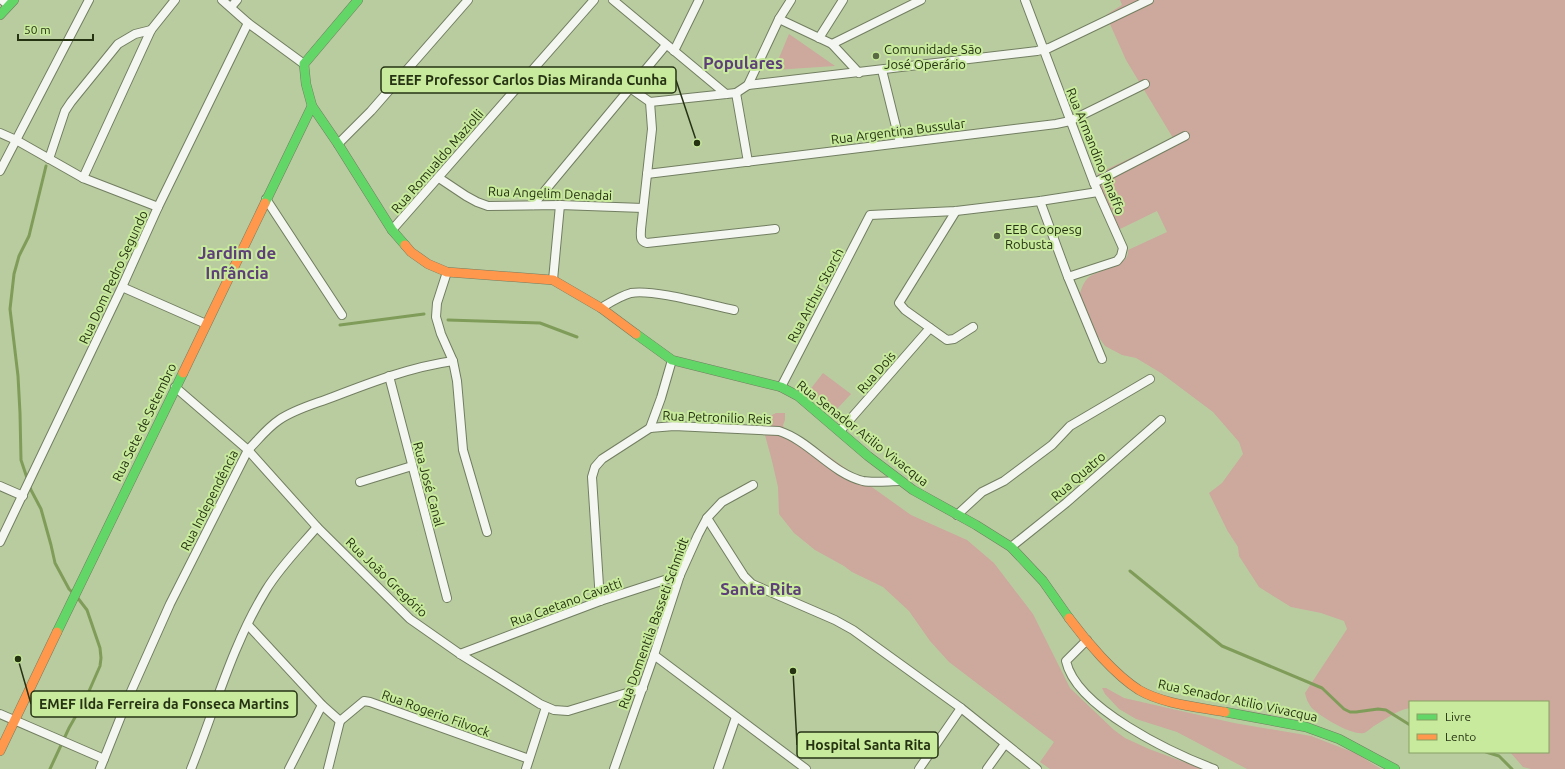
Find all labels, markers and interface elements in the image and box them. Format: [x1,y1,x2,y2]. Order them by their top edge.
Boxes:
scale bar [18,16,93,42]
text: 50 m [24,23,51,36]
place label: Comunidade São José Operário [884,42,982,71]
marker: Comunidade São José Operário [871,51,881,61]
district label: Populares [703,53,783,72]
callout: EEEF Professor Carlos Dias Miranda Cunha [381,67,676,93]
text: EEEF Professor Carlos Dias Miranda Cunha [389,72,667,88]
street label: Rua Armandino Pinaffo [1064,86,1128,216]
street label: Rua Romualdo Maziolli [388,106,486,216]
street label: Rua Argentina Bussular [830,116,966,146]
street label: Rua Angelim Denadai [488,184,612,202]
street label: Rua Dom Pedro Segundo [76,208,150,346]
place label: EEB Coopesg Robusta [1005,222,1082,251]
marker: EEB Coopesg Robusta [992,231,1002,241]
district label: Jardim de Infância [198,243,276,282]
street label: Rua Arthur Storch [784,246,846,344]
street label: Rua Dois [854,348,898,396]
street label: Rua Sete de Setembro [109,361,179,483]
street label: Rua Senador Atilio Vivacqua [795,377,931,489]
street label: Rua Petronilio Reis [662,408,772,426]
street label: Rua José Canal [411,440,447,528]
street label: Rua Independência [178,447,240,553]
street label: Rua Quatro [1048,449,1109,504]
street label: Rua João Gregório [343,534,431,620]
street label: Rua Domentila Basseti Schmidt [615,535,691,711]
street label: Rua Caetano Cavatti [508,575,624,629]
district label: Santa Rita [720,579,802,598]
street label: Rua Senador Atilio Vivacqua [1157,676,1319,724]
street label: Rua Rogerio Filvock [380,687,492,739]
callout: EMEF Ilda Ferreira da Fonseca Martins [31,691,297,717]
text: EMEF Ilda Ferreira da Fonseca Martins [39,696,290,712]
legend [1409,701,1549,753]
text: Livre [1445,710,1471,723]
text: Lento [1445,730,1476,743]
callout: Hospital Santa Rita [797,732,938,758]
text: Hospital Santa Rita [805,737,931,753]

